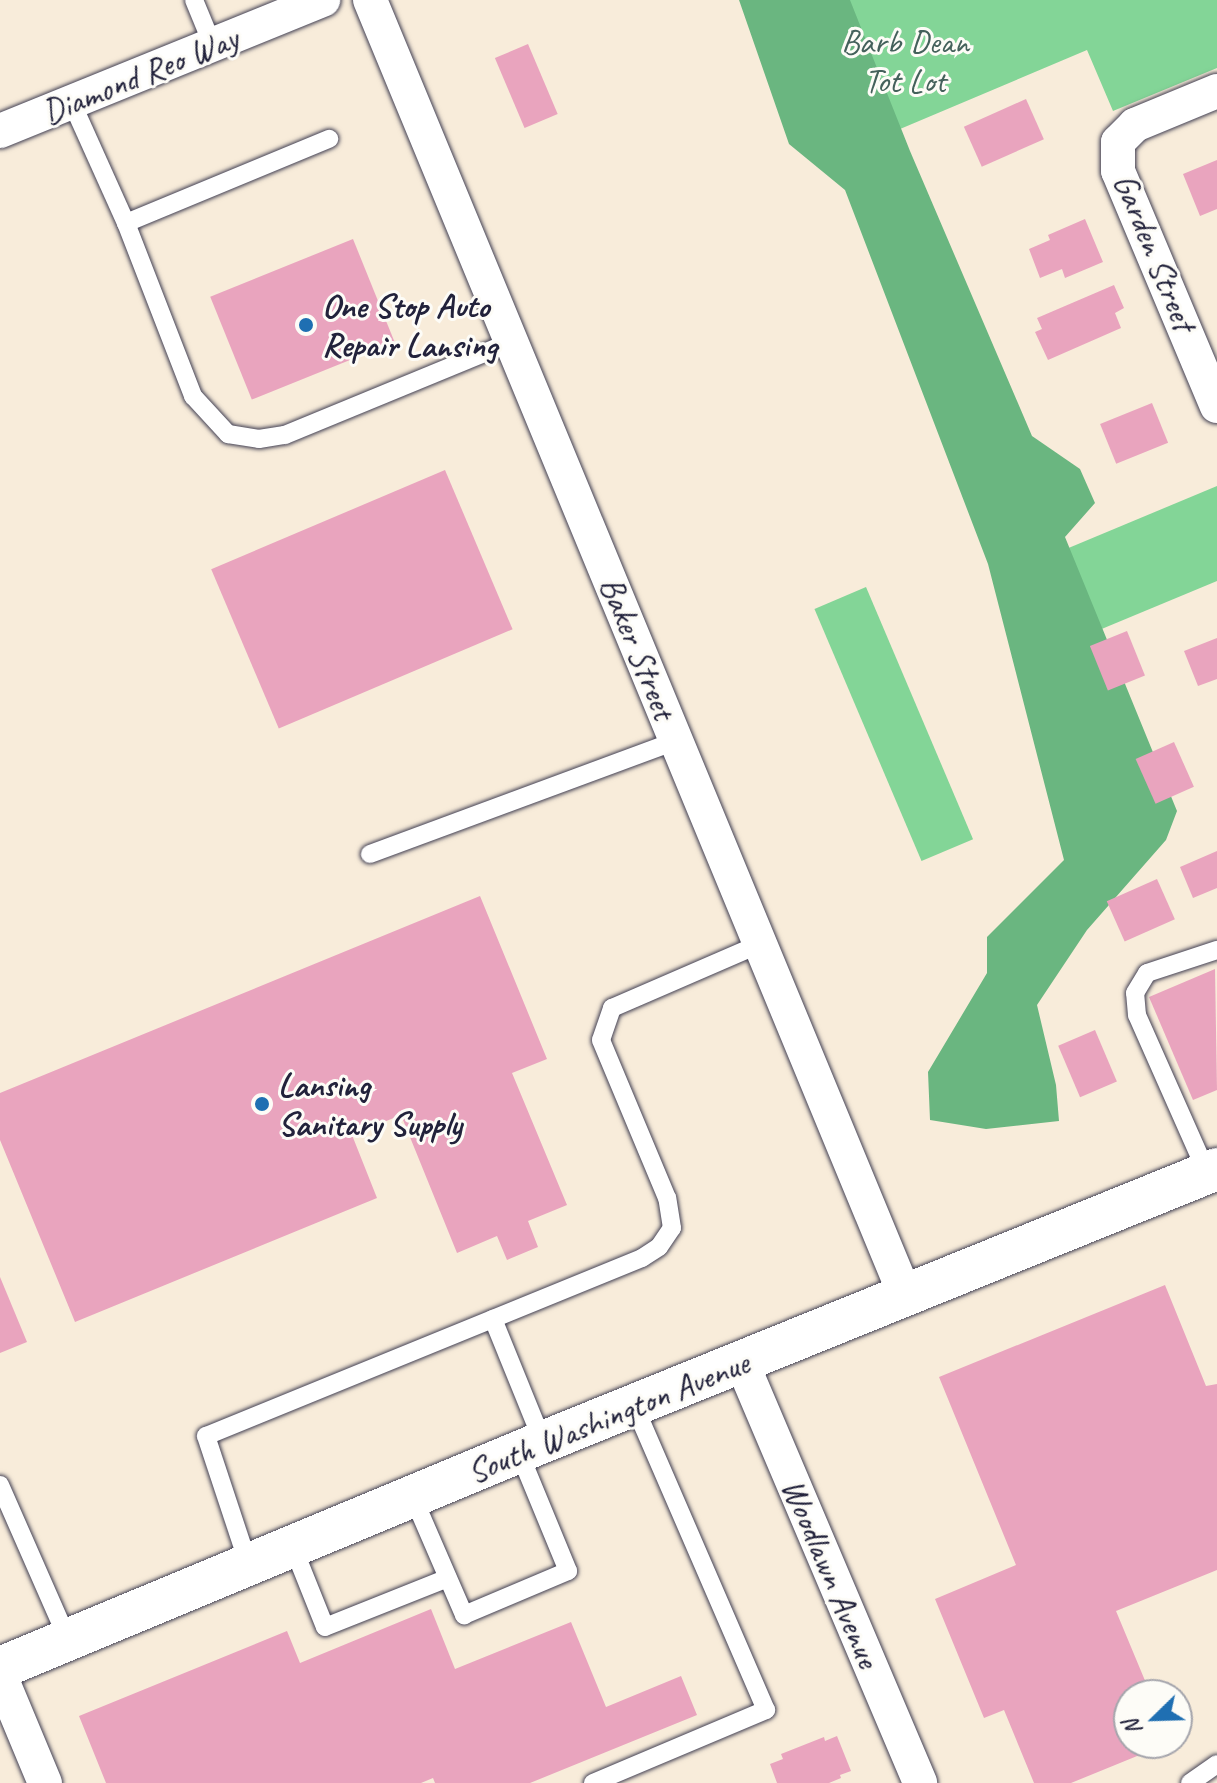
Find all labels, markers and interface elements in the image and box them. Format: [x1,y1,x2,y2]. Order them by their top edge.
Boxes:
street label: Diamond Reo Way [36,17,244,133]
park label: Barb Dean Tot Lot [841,21,969,100]
street label: Garden Street [1105,168,1205,336]
place label: One Stop Auto Repair Lansing [322,285,497,364]
marker: One Stop Auto Repair Lansing [297,316,315,334]
street label: Baker Street [591,571,685,725]
place label: Lansing Sanitary Supply [278,1064,462,1144]
marker: Lansing Sanitary Supply [253,1095,271,1113]
street label: South Washington Avenue [461,1342,755,1492]
street label: Woodlawn Avenue [773,1473,889,1673]
north arrow [1113,1679,1193,1759]
text: N [1117,1716,1148,1739]

